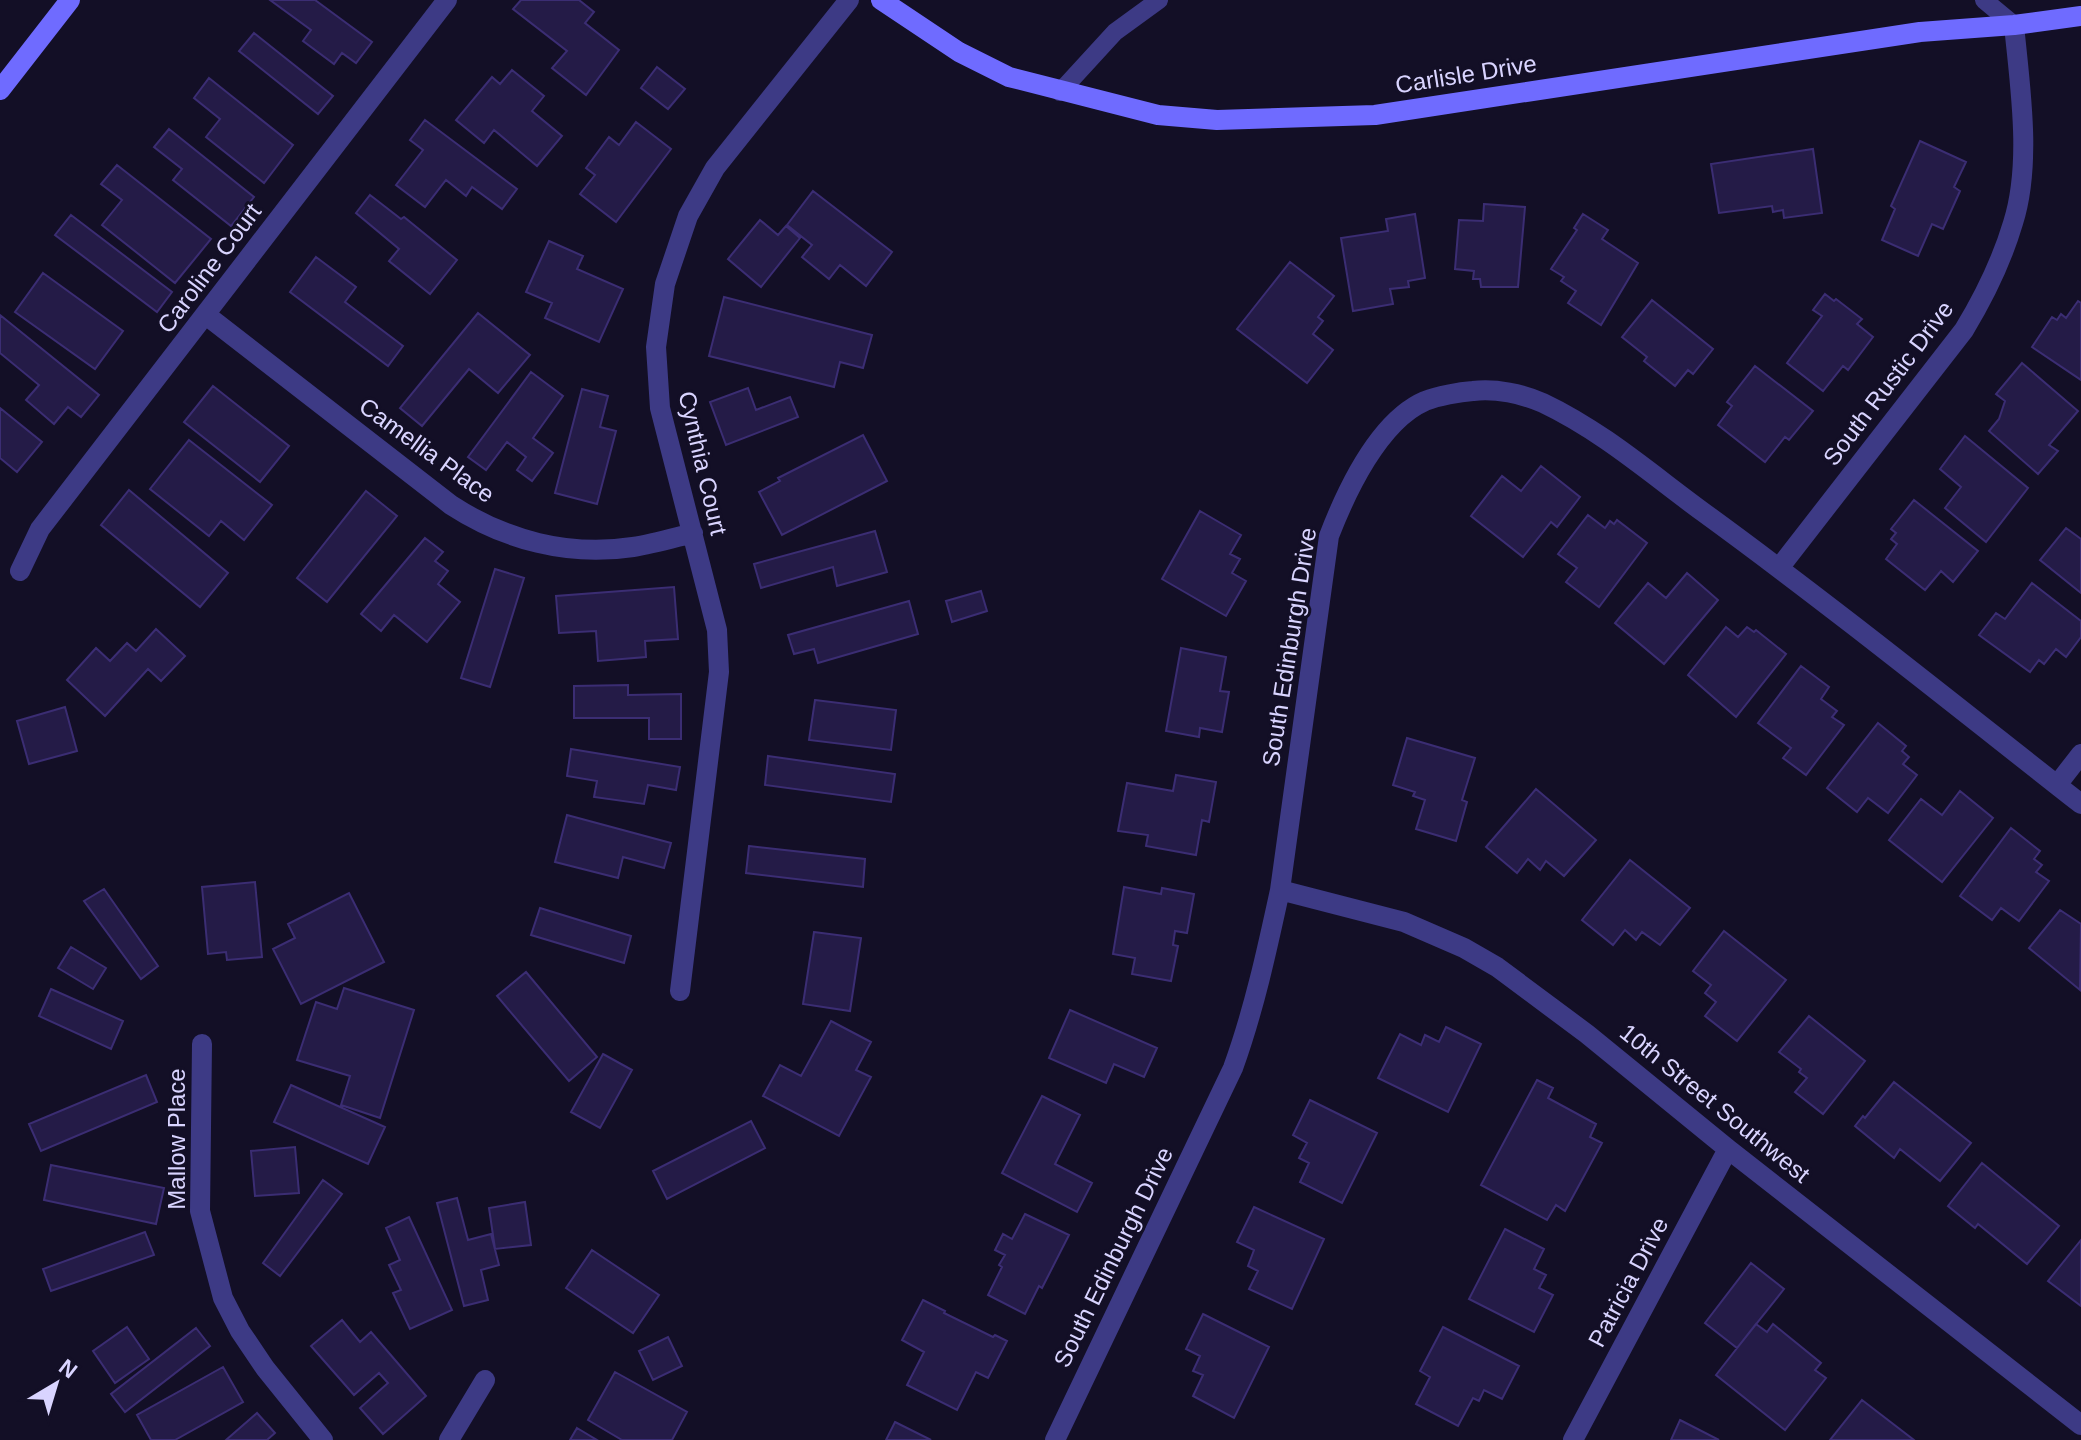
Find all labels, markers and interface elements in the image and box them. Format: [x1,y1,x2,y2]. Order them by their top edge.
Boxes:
street label: Carlisle Drive [1393,50,1539,98]
street label: Caroline Court [152,198,267,338]
street label: South Rustic Drive [1817,296,1959,470]
street label: Cynthia Court [673,388,733,538]
street label: Camellia Place [354,392,500,508]
street label: South Edinburgh Drive [1257,526,1321,768]
street label: 10th Street Southwest [1615,1018,1816,1188]
street label: Mallow Place [163,1068,190,1210]
street label: South Edinburgh Drive [1048,1143,1178,1371]
street label: Patricia Drive [1583,1213,1673,1351]
north arrow [16,1344,96,1424]
text: N [54,1354,82,1383]

